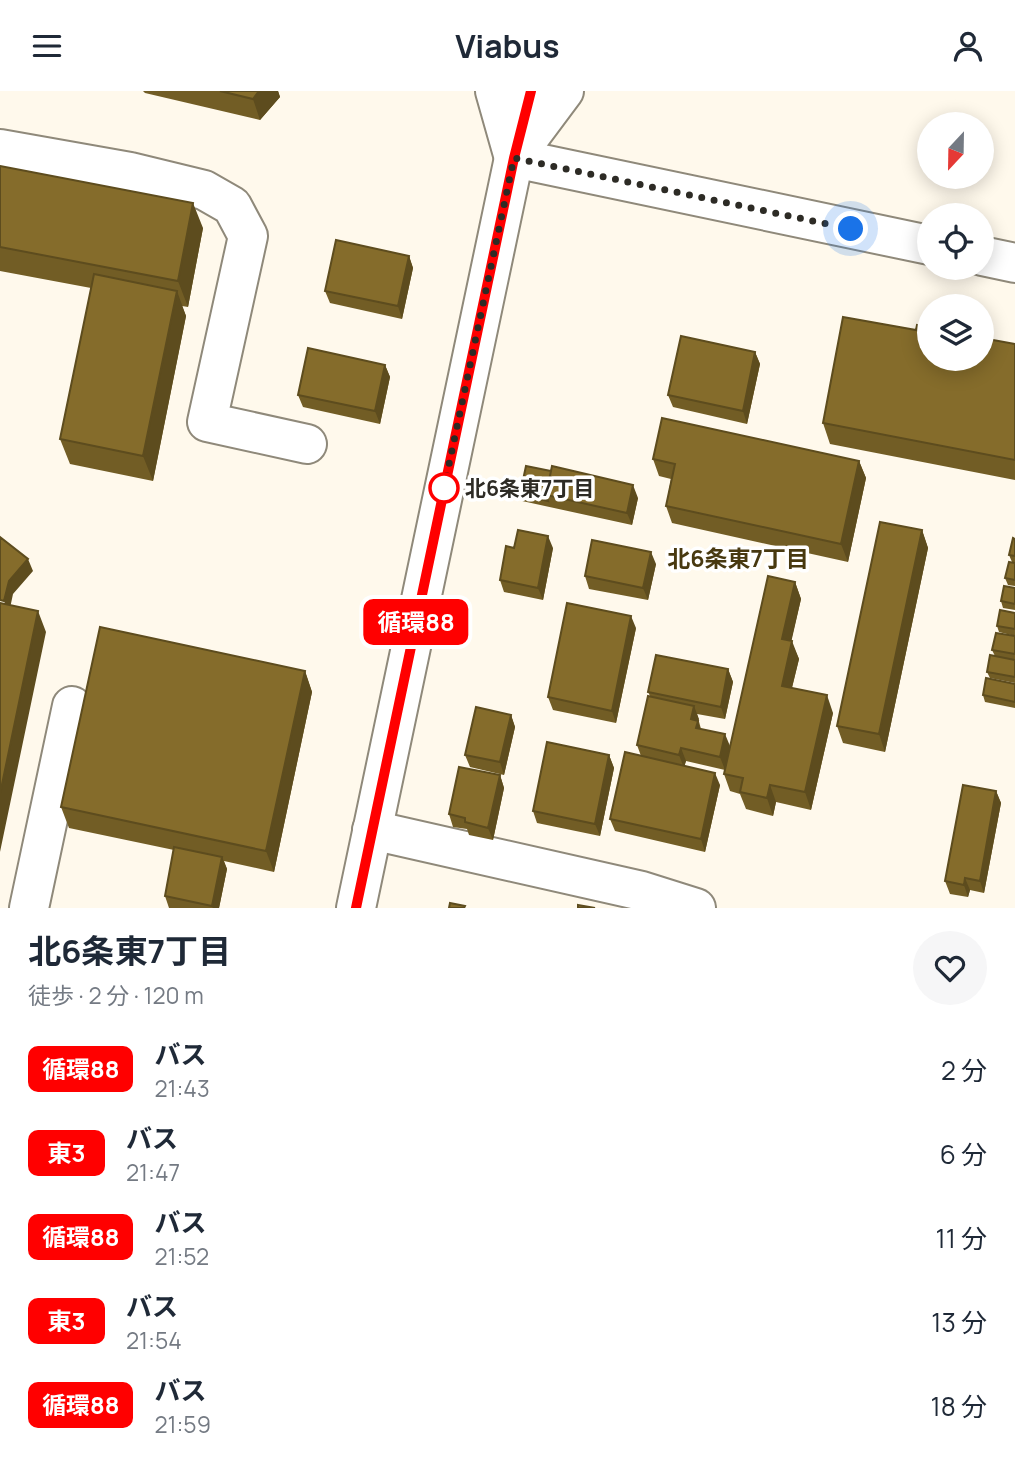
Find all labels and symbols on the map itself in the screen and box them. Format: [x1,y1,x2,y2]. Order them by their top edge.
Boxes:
north arrow [917,112,994,189]
your location [833,211,868,246]
marker: 北6条東7丁目 [429,473,459,503]
place label: 北6条東7丁目 [465,474,594,502]
district label: 北6条東7丁目 [667,542,809,574]
line badge: 循環88 [367,599,465,645]

